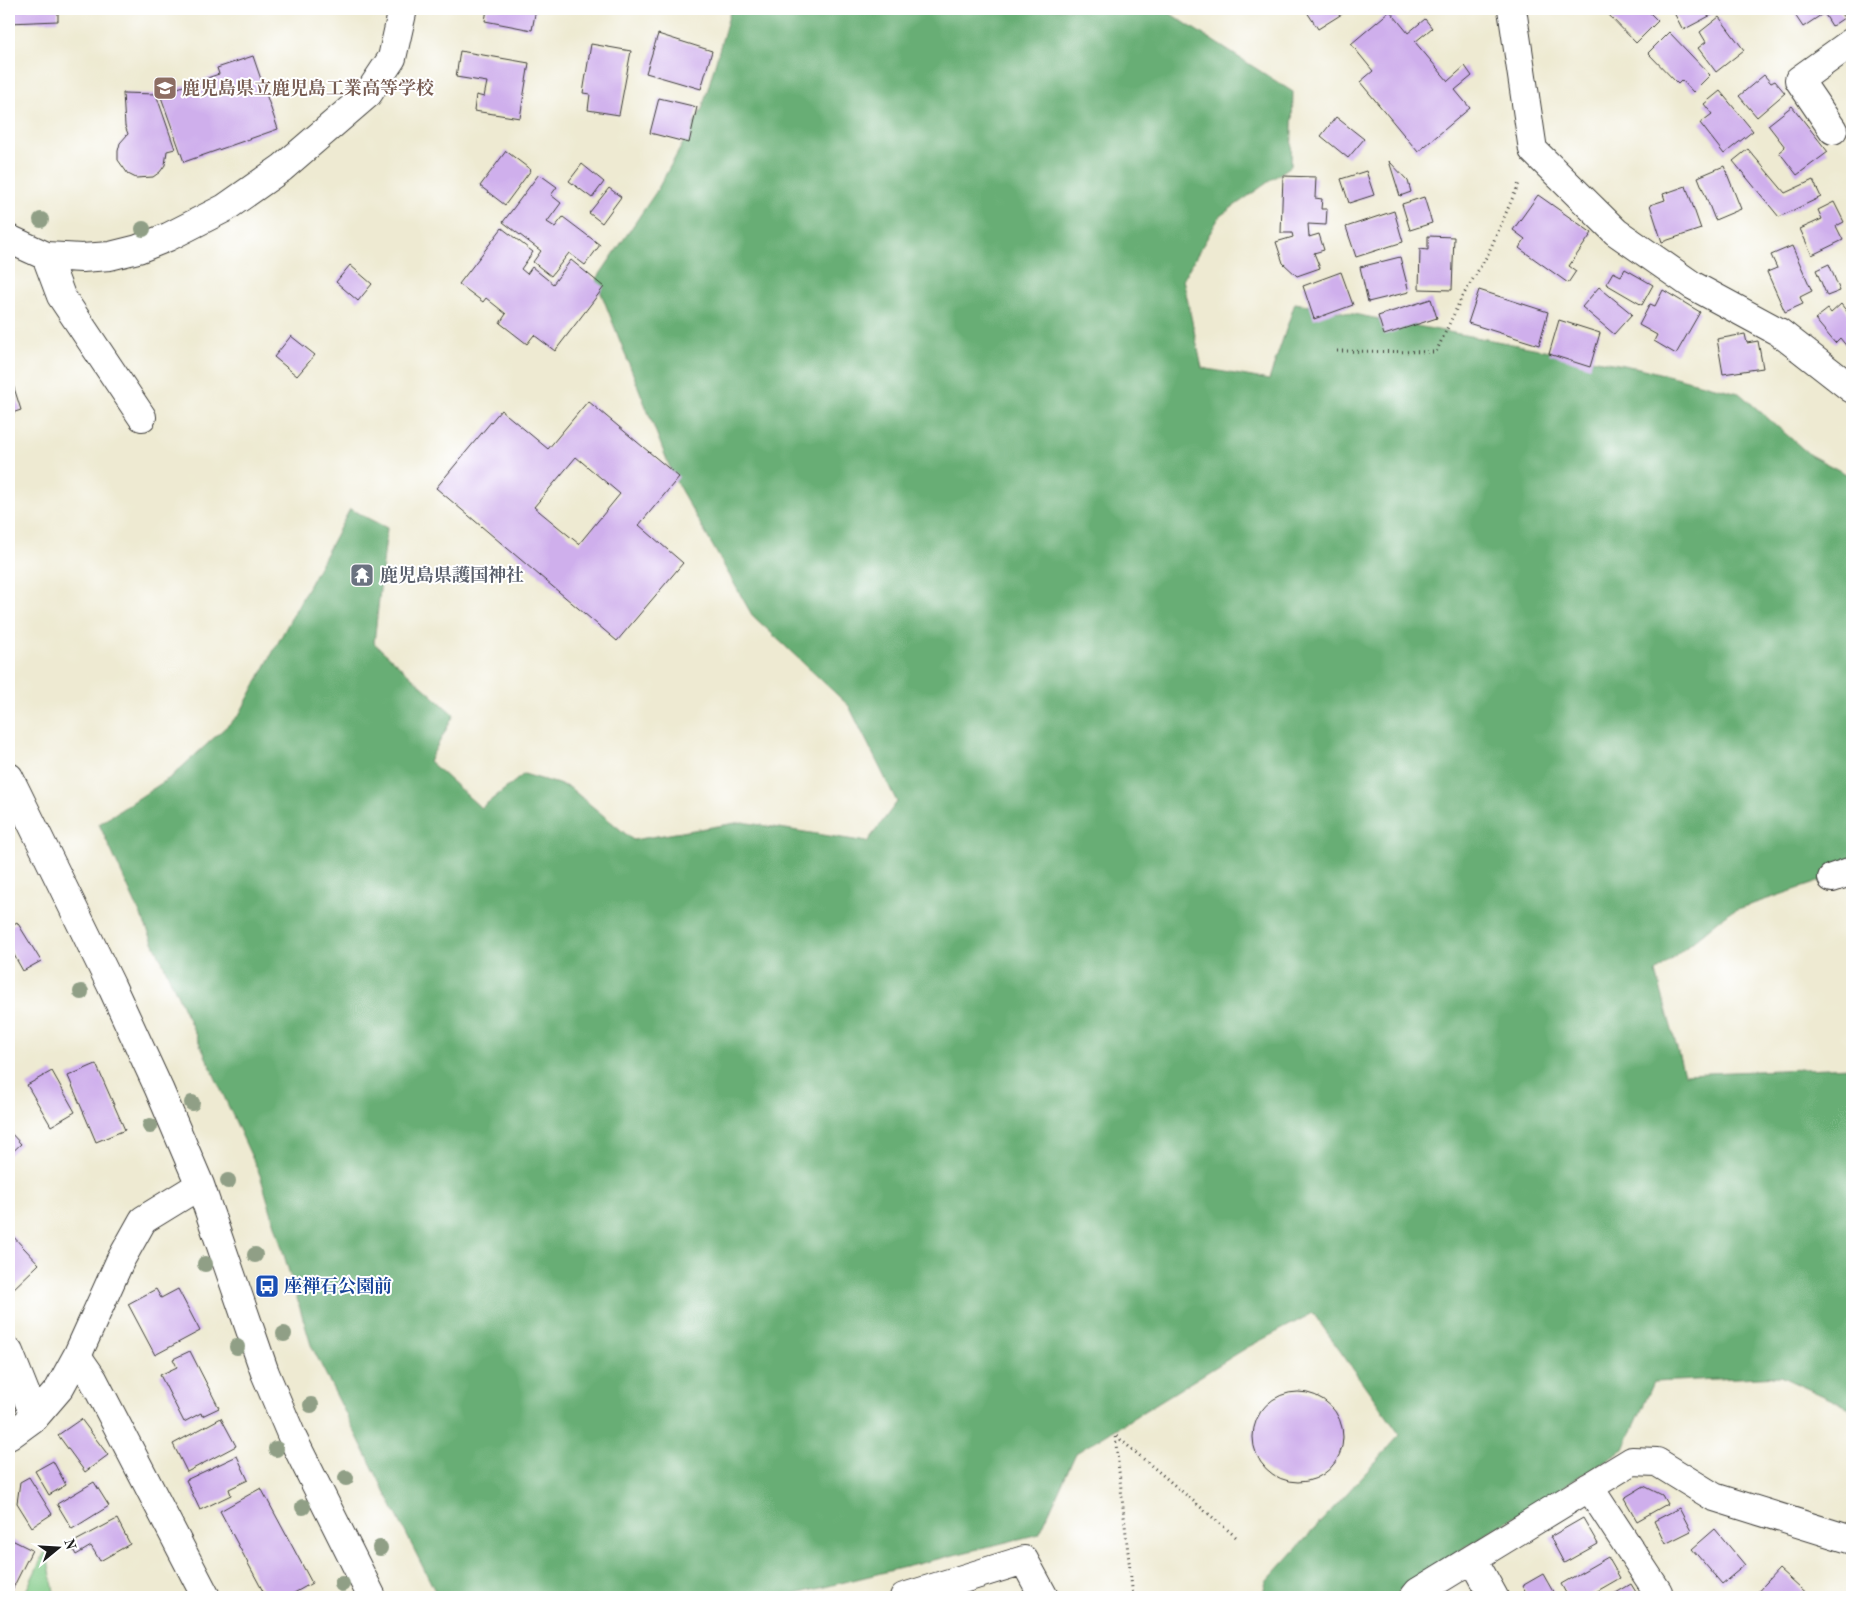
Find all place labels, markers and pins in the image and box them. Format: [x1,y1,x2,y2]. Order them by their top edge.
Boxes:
school or university icon: 鹿児島県立鹿児島工業高等学校 [152,75,178,101]
place label: 鹿児島県立鹿児島工業高等学校 [182,78,434,98]
temple icon: 鹿児島県護国神社 [349,562,375,588]
place label: 鹿児島県護国神社 [380,565,524,585]
bus stop icon: 座禅石公園前 [254,1273,280,1299]
place label: 座禅石公園前 [284,1276,392,1296]

